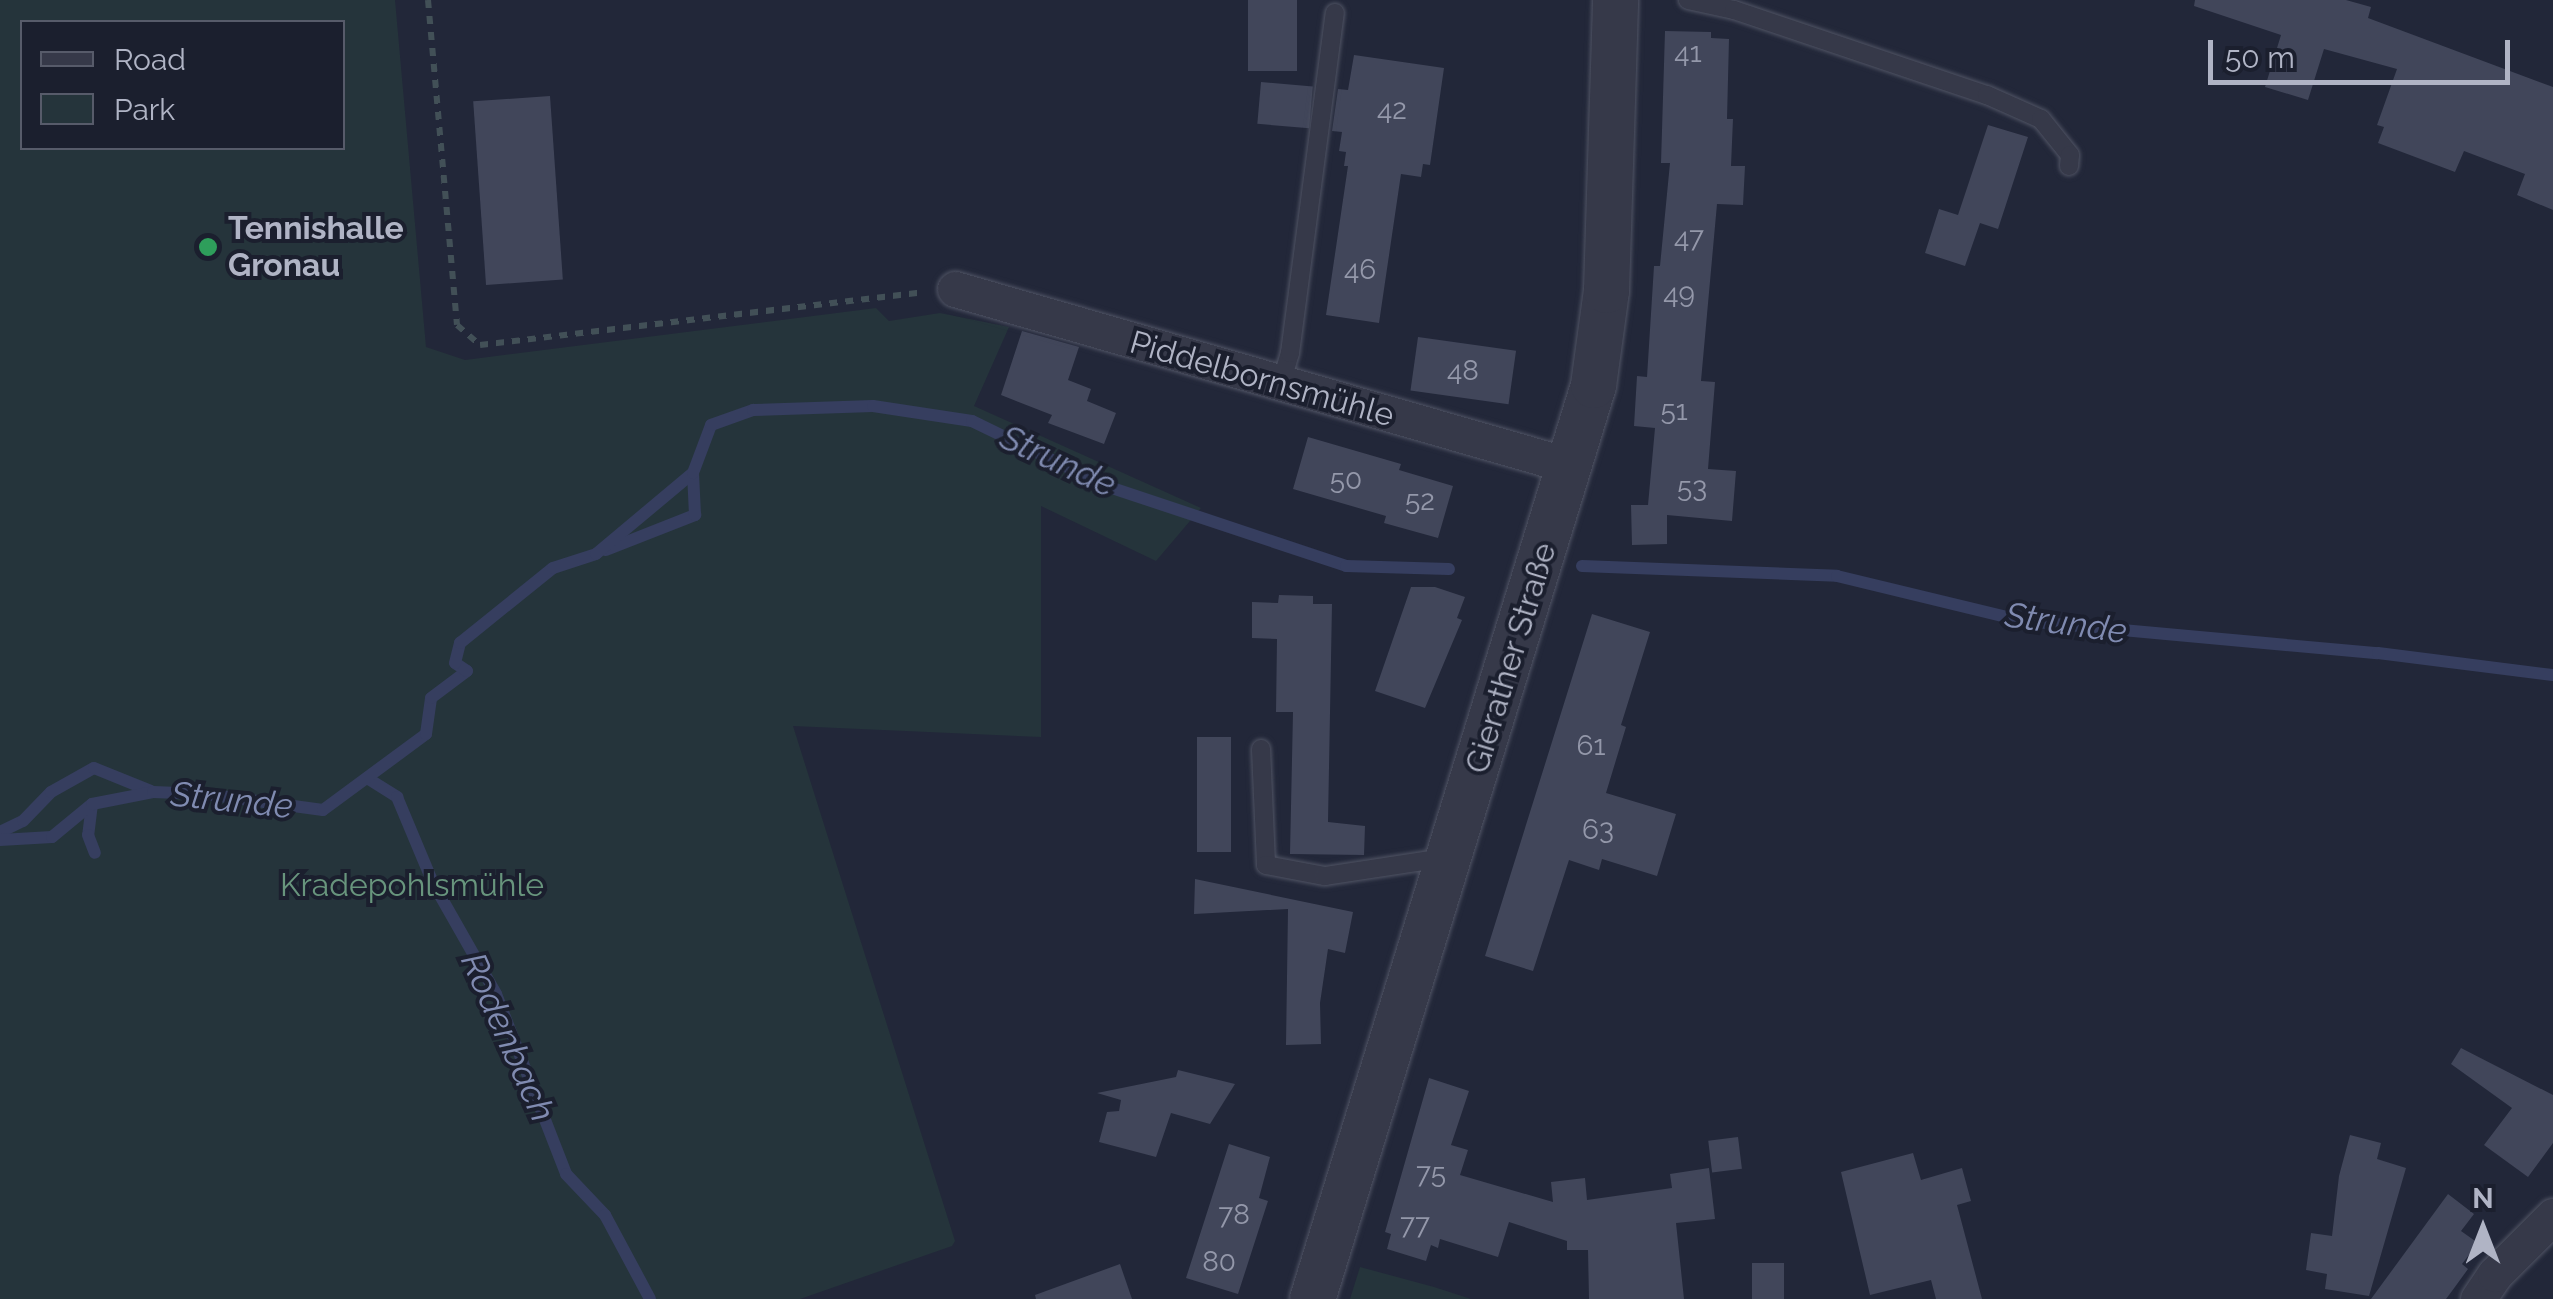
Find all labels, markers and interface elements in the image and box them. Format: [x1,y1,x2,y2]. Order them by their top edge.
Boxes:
legend [20,20,345,150]
scale bar [2213,20,2516,82]
house number: 41 [1674,36,1702,70]
text: 50 m [2225,40,2295,75]
text: Road [114,42,186,77]
text: Park [114,92,175,127]
house number: 42 [1377,93,1407,127]
place label: Tennishalle Gronau [228,210,404,285]
house number: 47 [1674,221,1704,255]
marker: Tennishalle Gronau [197,236,219,258]
house number: 46 [1344,253,1376,287]
house number: 49 [1663,277,1695,311]
street label: Piddelbornsmühle [1126,323,1398,435]
house number: 48 [1447,354,1479,388]
house number: 51 [1660,394,1688,428]
water label: Strunde [994,416,1122,506]
house number: 50 [1330,463,1362,497]
house number: 53 [1677,471,1707,505]
house number: 52 [1405,484,1435,518]
street label: Gierather Straße [1458,538,1564,778]
water label: Strunde [2002,594,2130,652]
house number: 61 [1577,729,1605,763]
water label: Strunde [169,773,295,827]
house number: 63 [1582,813,1614,847]
park label: Kradepohlsmühle [280,866,544,904]
water label: Rodenbach [452,946,564,1128]
house number: 75 [1416,1157,1446,1191]
north arrow [2433,1179,2533,1279]
text: N [2472,1182,2494,1215]
house number: 78 [1218,1198,1250,1232]
house number: 77 [1400,1208,1430,1242]
house number: 80 [1202,1245,1236,1279]

